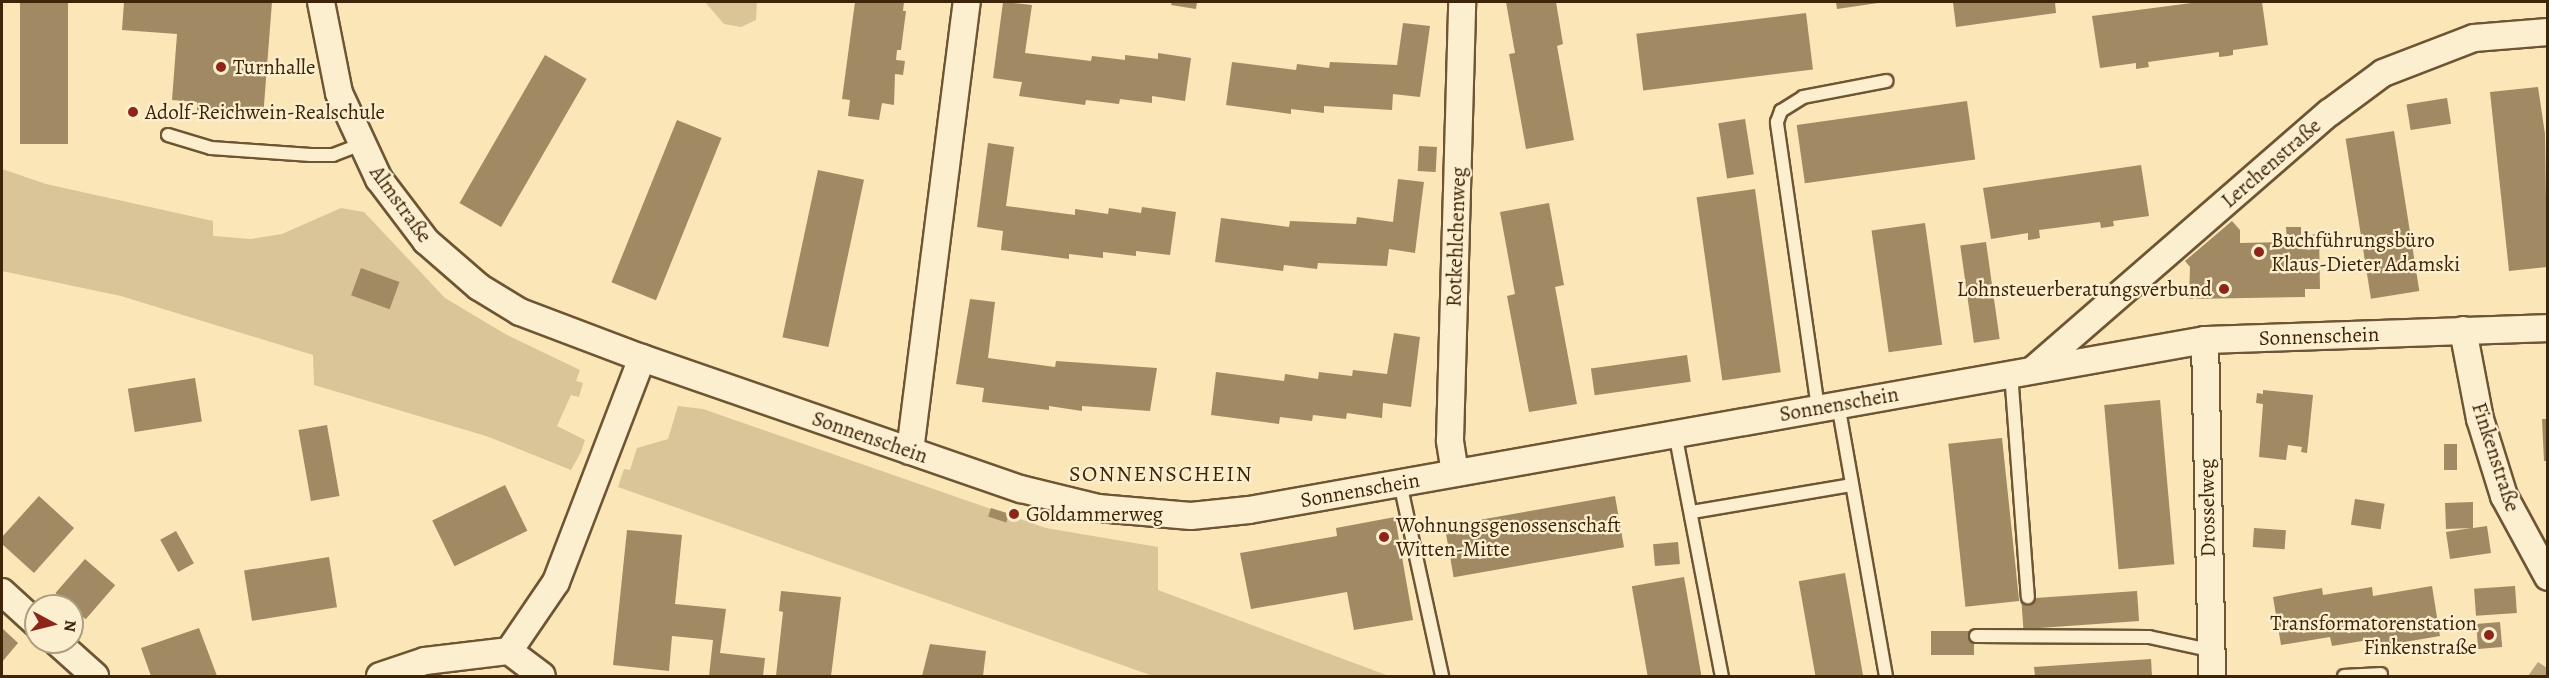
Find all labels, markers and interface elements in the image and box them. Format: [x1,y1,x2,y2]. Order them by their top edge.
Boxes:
place label: Turnhalle [233,54,315,80]
marker: Turnhalle [214,60,228,74]
place label: Adolf-Reichwein-Realschule [145,99,385,125]
marker: Adolf-Reichwein-Realschule [126,105,140,119]
street label: Lerchenstraße [2216,113,2326,213]
street label: Almstraße [365,160,437,248]
street label: Rotkehlchenweg [1441,167,1471,307]
place label: Buchführungsbüro Klaus-Dieter Adamski [2271,227,2460,277]
marker: Buchführungsbüro Klaus-Dieter Adamski [2252,245,2266,259]
place label: Lohnsteuerberatungsverbund [1957,276,2212,302]
marker: Lohnsteuerberatungsverbund [2217,282,2231,296]
street label: Sonnenschein [2258,321,2380,351]
street label: Sonnenschein [1777,381,1901,427]
street label: Finkenstraße [2466,399,2526,515]
street label: Sonnenschein [809,405,931,469]
street label: Drosselweg [2194,458,2220,558]
district label: SONNENSCHEIN [1069,462,1253,488]
street label: Sonnenschein [1298,467,1422,513]
place label: Goldammerweg [1026,501,1163,527]
marker: Goldammerweg [1007,507,1021,521]
place label: Wohnungsgenossenschaft Witten-Mitte [1396,512,1621,562]
marker: Wohnungsgenossenschaft Witten-Mitte [1377,530,1391,544]
north arrow [24,594,84,654]
place label: Transformatorenstation Finkenstraße [2270,610,2477,660]
text: N [58,619,82,633]
marker: Transformatorenstation Finkenstraße [2482,628,2496,642]

